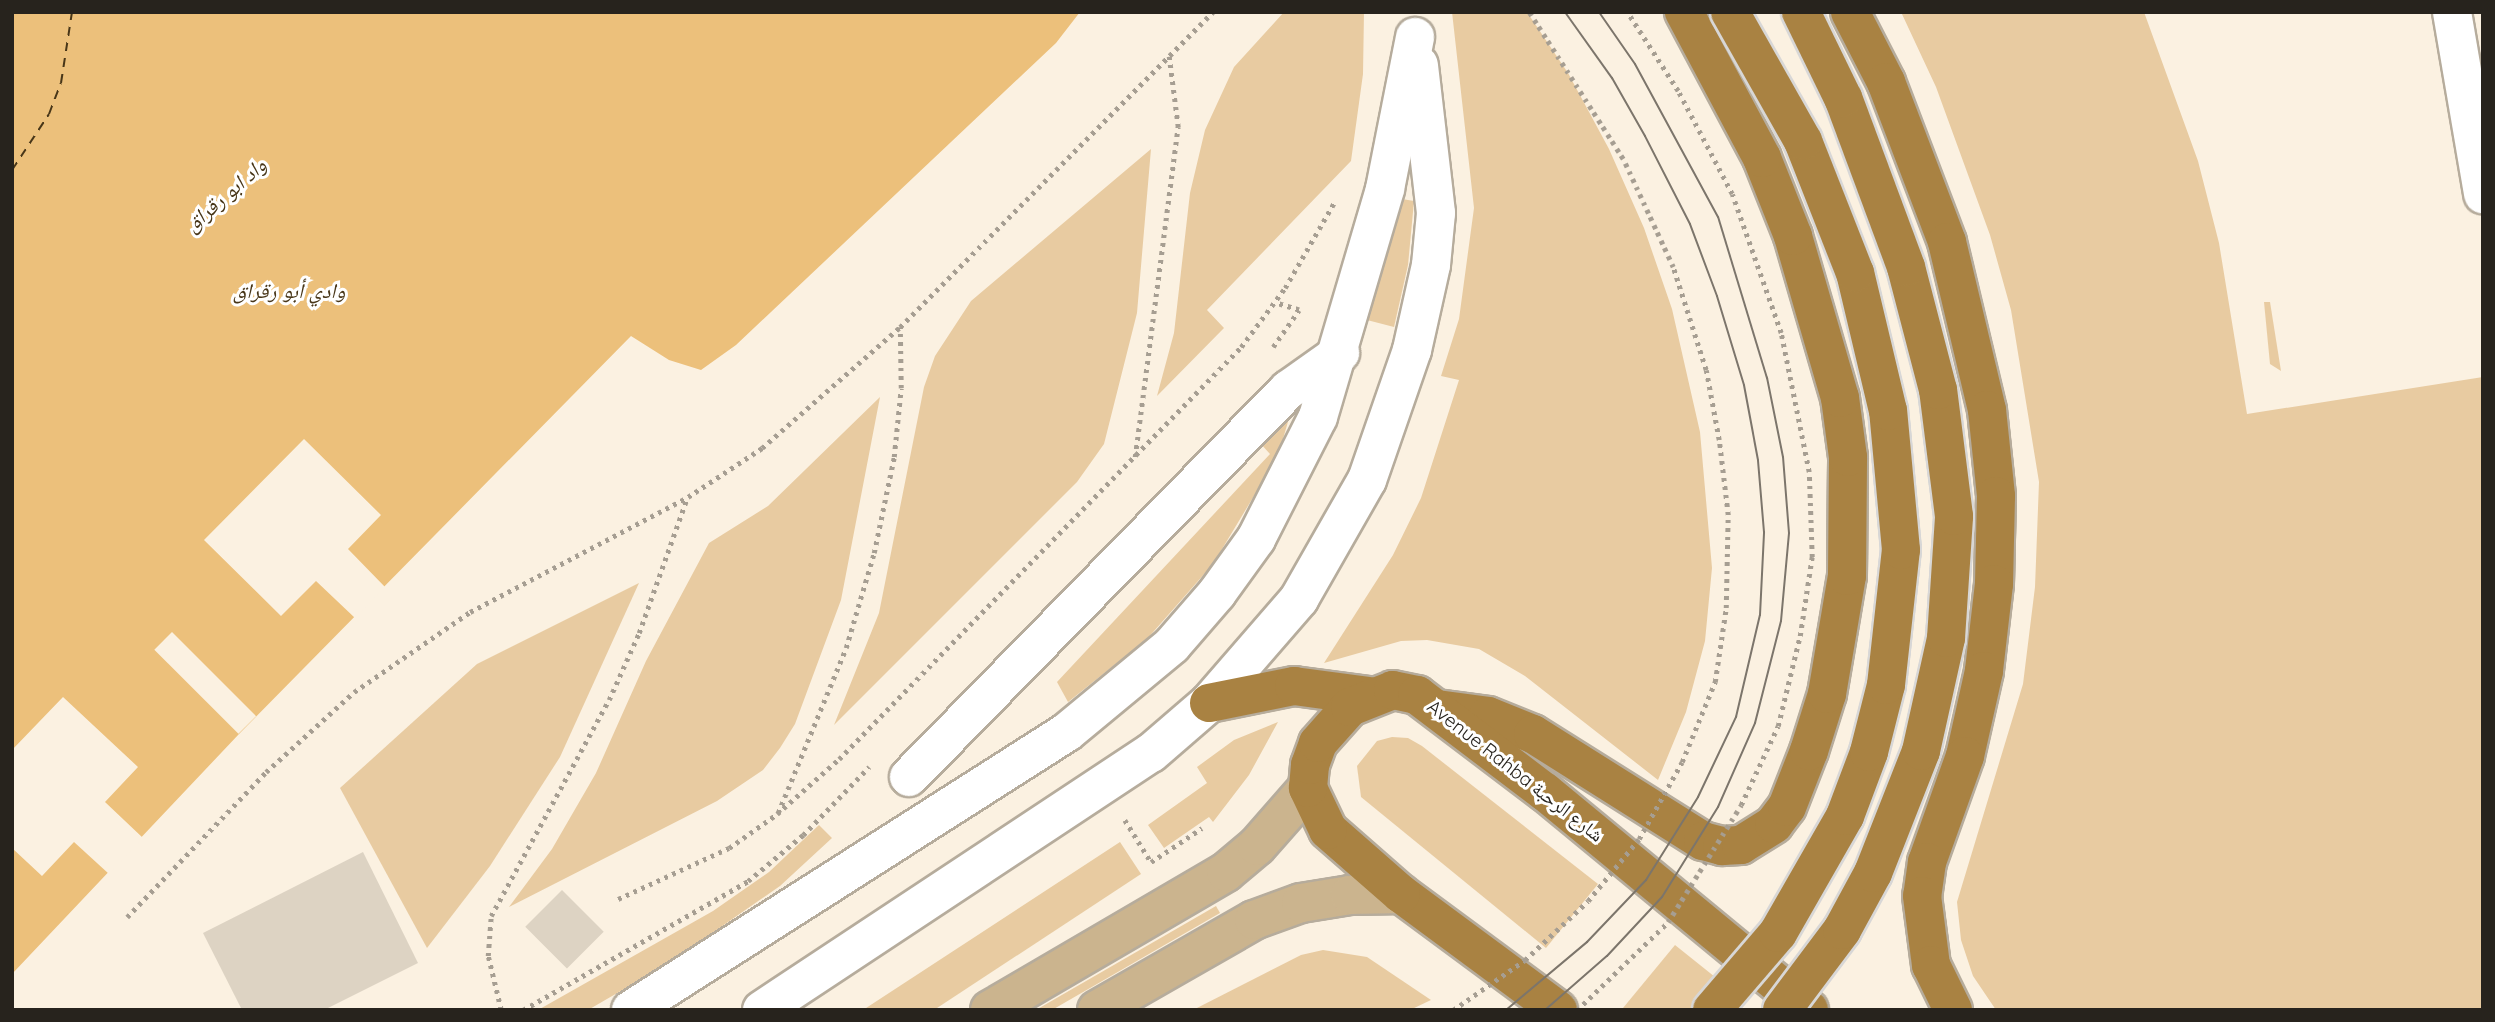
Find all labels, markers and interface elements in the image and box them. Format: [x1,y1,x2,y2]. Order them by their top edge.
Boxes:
water label: واد ابو رقراق [179,152,271,236]
water label: وادي أبو رقراق [233,277,345,303]
street label: Avenue Rahba شارع الرحبة [1422,695,1608,847]

